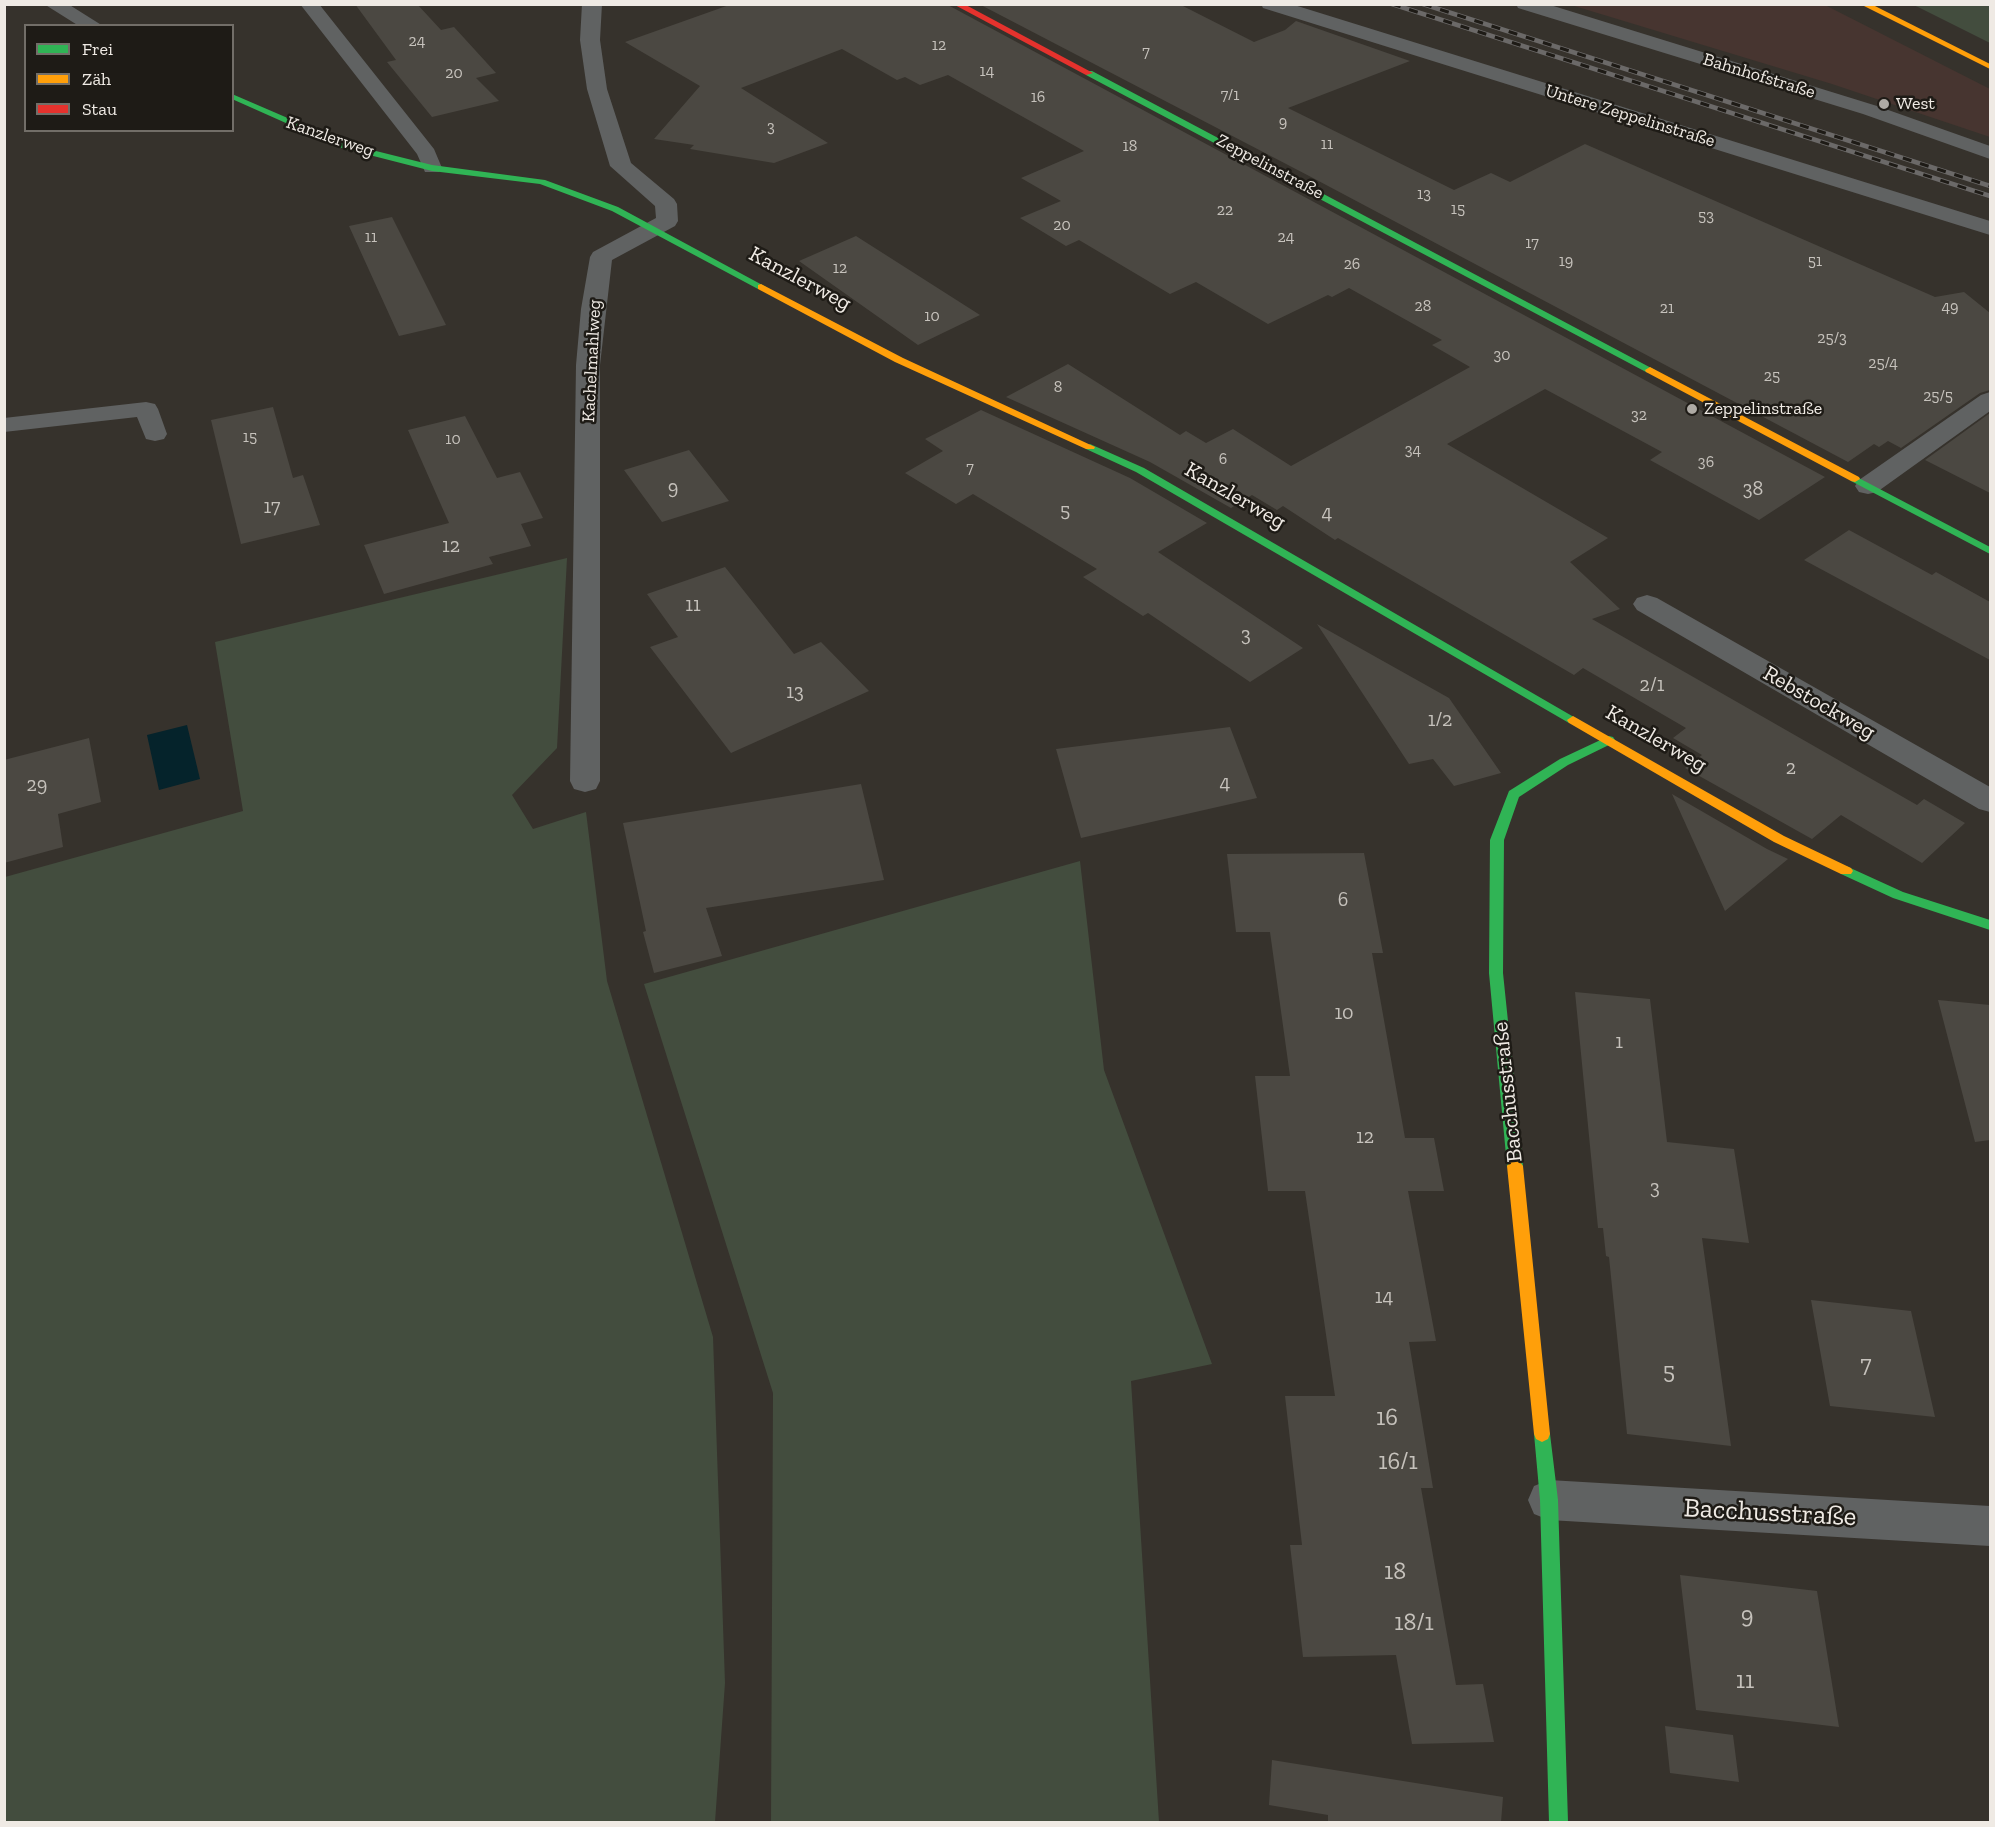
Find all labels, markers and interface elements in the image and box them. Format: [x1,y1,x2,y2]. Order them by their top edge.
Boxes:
legend [24,24,234,132]
house number: 24 [409,31,425,51]
house number: 12 [932,35,946,55]
text: Frei [82,38,113,60]
house number: 7 [1142,42,1150,62]
street label: Bahnhofstraße [1700,49,1818,103]
house number: 14 [980,61,994,81]
house number: 20 [445,63,463,83]
text: Zäh [82,68,111,90]
street label: Untere Zeppelinstraße [1543,80,1717,152]
house number: 7/1 [1221,85,1239,105]
house number: 16 [1031,87,1045,107]
place label: West [1896,93,1935,115]
marker: West [1877,97,1891,111]
text: Stau [82,98,117,120]
street label: Kanzlerweg [283,112,377,162]
house number: 9 [1279,112,1287,132]
house number: 3 [767,117,775,137]
street label: Zeppelinstraße [1213,130,1327,204]
house number: 11 [1321,134,1333,154]
house number: 18 [1123,136,1137,156]
house number: 13 [1417,184,1431,204]
house number: 15 [1451,199,1465,219]
house number: 22 [1217,200,1233,220]
house number: 53 [1698,206,1714,226]
house number: 20 [1053,215,1071,235]
house number: 11 [365,227,377,247]
house number: 24 [1278,227,1294,247]
house number: 17 [1525,233,1539,253]
street label: Kanzlerweg [744,241,856,317]
house number: 19 [1559,251,1573,271]
house number: 51 [1808,251,1822,271]
house number: 26 [1344,254,1360,274]
house number: 12 [833,258,847,278]
house number: 28 [1415,296,1431,316]
house number: 49 [1941,297,1959,317]
house number: 21 [1660,298,1674,318]
street label: Kachelmahlweg [578,299,606,423]
house number: 10 [924,306,940,326]
house number: 25/3 [1817,328,1847,348]
house number: 30 [1493,345,1511,365]
house number: 25/4 [1868,353,1898,373]
house number: 25 [1764,366,1780,386]
house number: 8 [1054,377,1062,397]
house number: 25/5 [1923,386,1953,406]
place label: Zeppelinstraße [1704,398,1822,420]
marker: Zeppelinstraße [1685,402,1699,416]
house number: 32 [1631,405,1647,425]
house number: 15 [243,427,257,447]
house number: 10 [445,429,461,449]
house number: 34 [1405,440,1421,460]
house number: 6 [1219,449,1227,469]
house number: 36 [1698,452,1714,472]
street label: Kanzlerweg [1180,457,1290,535]
house number: 7 [966,458,974,478]
house number: 9 [668,476,678,500]
house number: 38 [1743,477,1763,501]
house number: 17 [264,495,280,519]
house number: 5 [1060,499,1070,523]
house number: 4 [1322,501,1332,525]
house number: 12 [442,534,460,558]
house number: 11 [685,593,701,617]
house number: 3 [1241,623,1251,647]
street label: Rebstockweg [1758,660,1880,746]
house number: 2/1 [1640,673,1664,697]
house number: 13 [786,680,804,704]
street label: Kanzlerweg [1601,700,1711,778]
house number: 1/2 [1428,708,1452,732]
house number: 2 [1786,756,1796,780]
house number: 4 [1220,771,1230,795]
house number: 29 [27,773,47,797]
house number: 6 [1338,888,1348,912]
house number: 10 [1334,1001,1354,1025]
street label: Bacchusstraße [1488,1021,1528,1163]
house number: 1 [1615,1030,1623,1054]
house number: 12 [1356,1125,1374,1149]
house number: 3 [1650,1176,1660,1200]
house number: 14 [1375,1285,1393,1309]
house number: 7 [1860,1351,1872,1379]
house number: 5 [1663,1358,1675,1386]
house number: 16 [1376,1404,1398,1432]
house number: 16/1 [1378,1448,1418,1476]
street label: Bacchusstraße [1683,1492,1857,1534]
house number: 18 [1384,1558,1406,1586]
house number: 9 [1741,1602,1753,1630]
house number: 18/1 [1394,1609,1434,1637]
house number: 11 [1736,1667,1754,1695]

